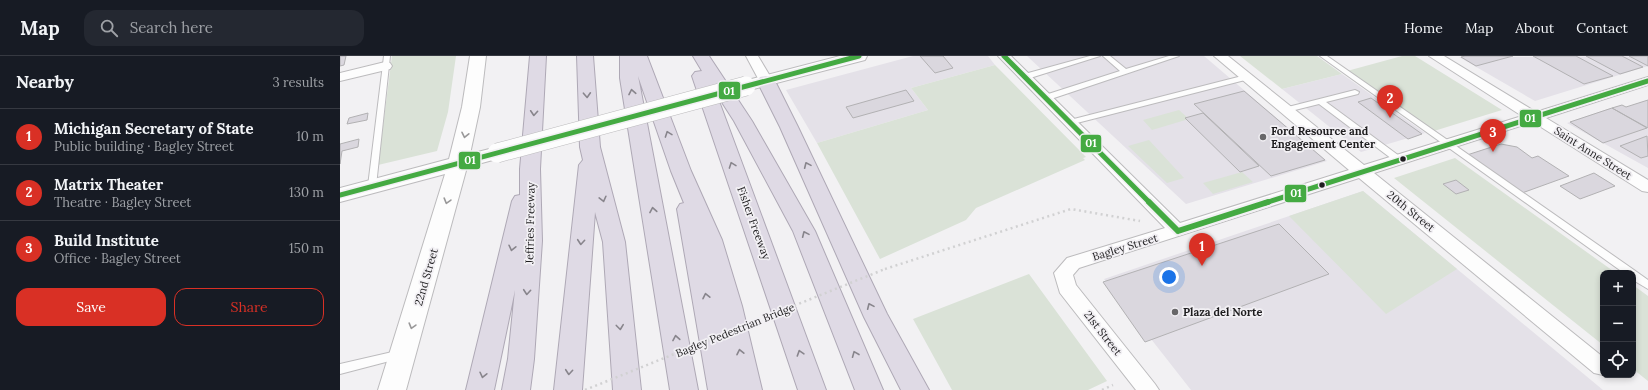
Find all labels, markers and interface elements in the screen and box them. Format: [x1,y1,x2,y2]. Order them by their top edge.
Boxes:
search box [84,10,364,46]
text: Map [20,16,60,40]
icon: search [98,17,120,39]
text: Search here [130,18,213,37]
text: Home [1404,19,1443,37]
text: Map [1465,19,1493,37]
text: About [1515,19,1554,37]
text: Contact [1576,19,1628,37]
text: Nearby [16,71,74,93]
text: 3 results [272,74,324,91]
line badge: 01 [718,81,741,100]
text: 01 [723,84,735,98]
pin: 2 [1377,85,1403,118]
one-way arrow [628,89,637,95]
one-way arrow [583,92,592,98]
line badge: 01 [1519,109,1542,128]
one-way arrow [530,110,539,116]
text: 01 [1524,111,1536,125]
text: Michigan Secretary of State [54,119,254,138]
pin: 3 [1480,119,1506,152]
street label: Saint Anne Street [1552,123,1635,183]
place label: Ford Resource and Engagement Center [1271,124,1376,151]
text: 1 [26,128,32,145]
text: 10 m [296,128,324,145]
one-way arrow [664,130,672,137]
one-way arrow [462,132,470,138]
marker: Ford Resource and Engagement Center [1258,132,1268,142]
line badge: 01 [1080,134,1102,153]
text: 01 [1085,136,1097,150]
text: Public building · Bagley Street [54,138,234,155]
line badge: 01 [458,151,481,170]
text: 01 [464,153,476,167]
unlabelled marker [1398,154,1408,164]
one-way arrow [729,161,737,168]
one-way arrow [803,162,811,169]
text: Matrix Theater [54,175,163,194]
unlabelled marker [1317,180,1327,190]
street label: Jeffries Freeway [522,182,538,265]
text: 2 [26,184,32,201]
text: 130 m [289,184,324,201]
street label: Fisher Freeway [734,184,774,262]
line badge: 01 [1284,184,1307,203]
text: 01 [1290,186,1302,200]
street label: 20th Street [1384,187,1438,235]
text: Theatre · Bagley Street [54,194,191,211]
one-way arrow [598,195,607,202]
one-way arrow [444,197,452,204]
one-way arrow [650,207,658,213]
street label: Bagley Street [1091,230,1160,264]
text: Build Institute [54,231,159,250]
one-way arrow [802,231,810,238]
pin: 1 [1189,233,1215,266]
one-way arrow [577,239,586,245]
text: 3 [25,240,33,257]
text: 150 m [289,240,324,257]
one-way arrow [508,244,517,251]
street label: 22nd Street [411,246,441,307]
text: Office · Bagley Street [54,250,181,267]
your location [1159,267,1179,287]
map controls [1600,270,1636,378]
button: + [1600,270,1636,306]
button: Save [16,288,166,326]
button: Share [174,288,324,326]
one-way arrow [523,289,532,295]
one-way arrow [702,293,710,300]
street label: Bagley Pedestrian Bridge [673,300,797,360]
one-way arrow [867,303,875,310]
place label: Plaza del Norte [1183,305,1263,319]
button: − [1600,306,1636,342]
marker: Plaza del Norte [1170,307,1180,317]
street label: 21st Street [1081,308,1125,359]
one-way arrow [408,322,417,329]
one-way arrow [616,324,625,330]
one-way arrow [672,335,681,341]
button: locate [1600,342,1636,378]
one-way arrow [736,349,745,355]
one-way arrow [796,350,805,357]
one-way arrow [851,350,859,357]
one-way arrow [565,368,574,375]
one-way arrow [479,371,488,378]

